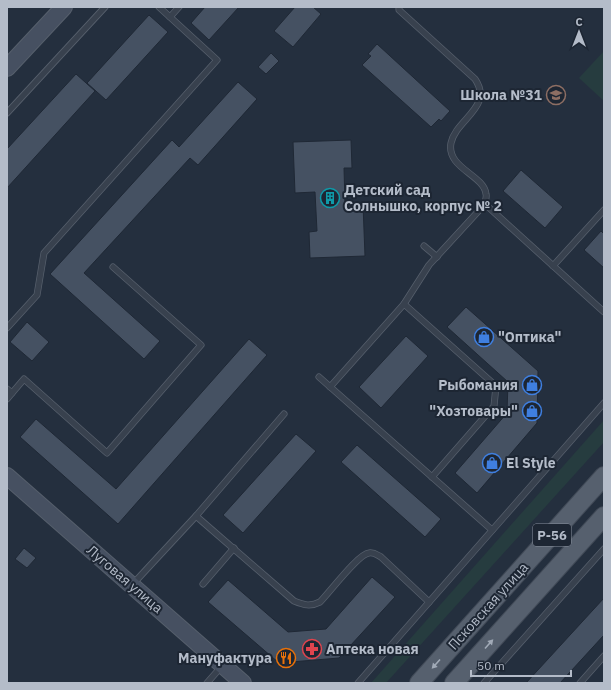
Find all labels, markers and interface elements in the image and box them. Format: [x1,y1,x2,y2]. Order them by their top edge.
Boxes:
north arrow [559,12,599,52]
text: С [575,15,583,29]
school or university icon: Школа №31 [545,84,567,106]
place label: Школа №31 [460,86,543,104]
place label: Детский сад Солнышко, корпус № 2 [344,181,502,215]
building icon: Детский сад Солнышко, корпус № 2 [319,187,341,209]
shop icon: "Оптика" [473,326,495,348]
place label: "Оптика" [498,328,561,346]
shop icon: Рыбомания [521,374,543,396]
place label: Рыбомания [438,376,518,394]
shop icon: "Хозтовары" [521,400,543,422]
place label: "Хозтовары" [429,402,518,420]
shop icon: El Style [481,452,503,474]
place label: El Style [506,454,556,472]
road number: Р-56 [533,524,571,546]
street label: Луговая улица [83,541,167,617]
street label: Псковская улица [444,558,532,653]
pharmacy icon: Аптека новая [301,638,323,660]
one-way arrow [485,638,494,649]
place label: Аптека новая [326,640,419,658]
restaurant icon: Мануфактура [275,647,297,669]
place label: Мануфактура [178,649,272,667]
scale bar [471,652,571,678]
text: 50 m [477,658,505,673]
one-way arrow [431,659,441,669]

